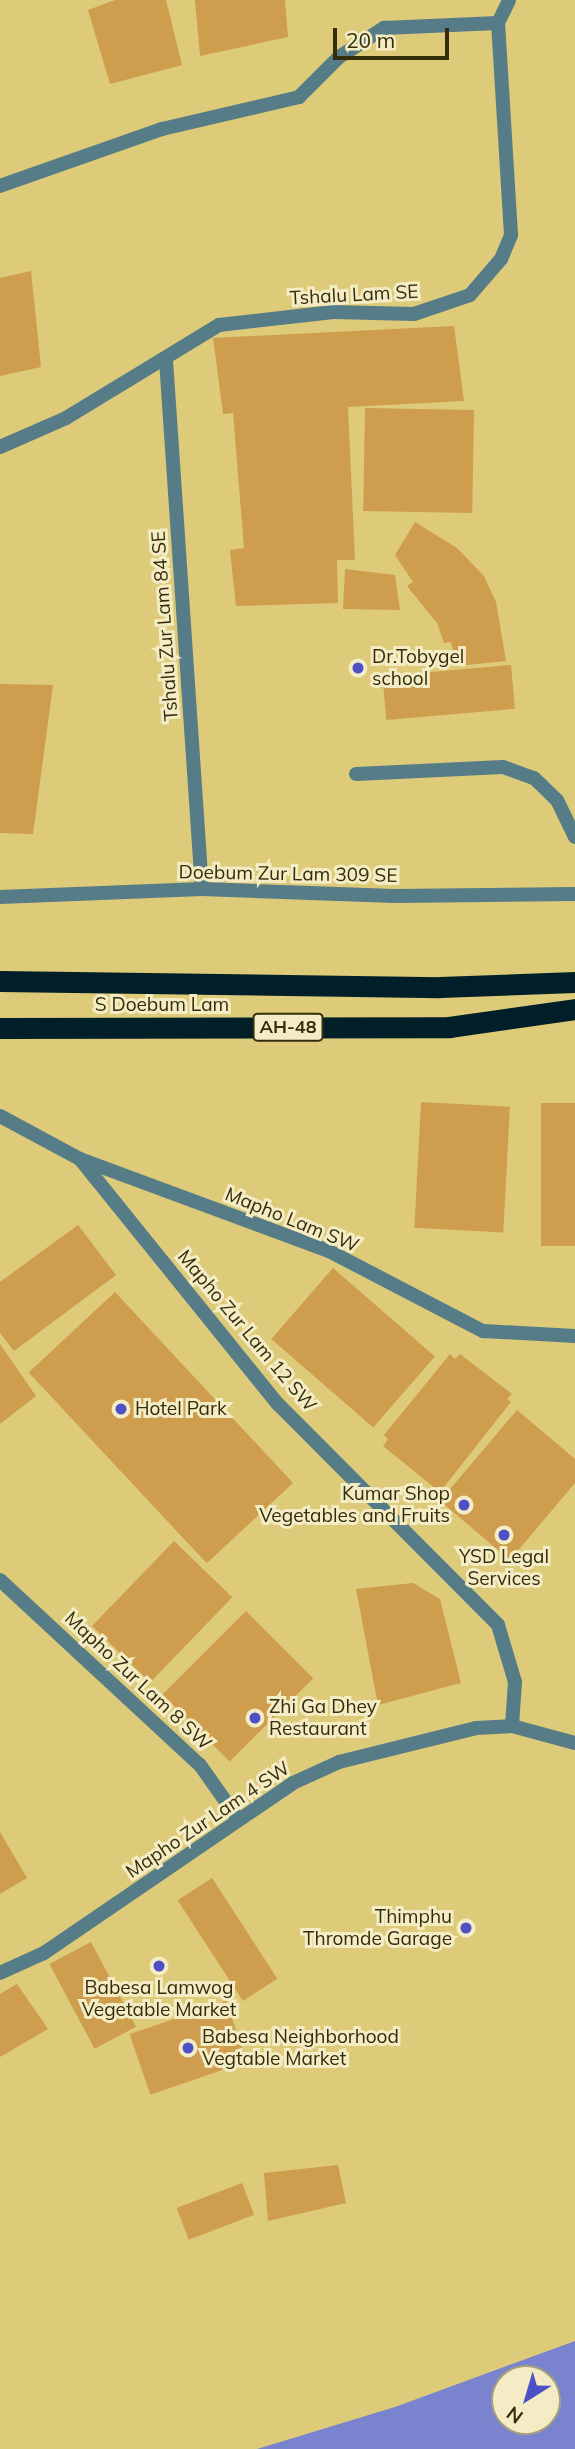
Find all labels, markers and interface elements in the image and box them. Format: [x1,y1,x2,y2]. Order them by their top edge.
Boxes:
scale bar [337,14,452,58]
text: 20 m [346,27,395,53]
street label: Tshalu Lam SE [289,280,419,310]
street label: Tshalu Zur Lam 84 SE [147,530,183,722]
place label: Dr.Tobygel school [372,646,464,690]
marker: Dr.Tobygel school [350,660,366,676]
street label: Doebum Zur Lam 309 SE [178,861,398,887]
street label: S Doebum Lam [95,994,229,1016]
road number: AH-48 [251,1012,325,1042]
street label: Mapho Lam SW [222,1183,362,1257]
street label: Mapho Zur Lam 12 SW [173,1246,321,1416]
place label: Hotel Park [135,1398,227,1420]
marker: Hotel Park [113,1401,129,1417]
place label: Kumar Shop Vegetables and Fruits [259,1483,450,1527]
marker: Kumar Shop Vegetables and Fruits [456,1497,472,1513]
marker: YSD Legal Services [496,1527,512,1543]
place label: YSD Legal Services [459,1546,549,1590]
street label: Mapho Zur Lam 8 SW [60,1607,216,1755]
place label: Zhi Ga Dhey Restaurant [269,1696,377,1740]
marker: Zhi Ga Dhey Restaurant [247,1710,263,1726]
street label: Mapho Zur Lam 4 SW [122,1757,294,1883]
place label: Thimphu Thromde Garage [303,1906,452,1950]
marker: Thimphu Thromde Garage [458,1920,474,1936]
marker: Babesa Lamwog Vegetable Market [151,1958,167,1974]
place label: Babesa Lamwog Vegetable Market [82,1977,236,2021]
place label: Babesa Neighborhood Vegtable Market [202,2026,399,2070]
marker: Babesa Neighborhood Vegtable Market [180,2040,196,2056]
north arrow [491,2365,561,2435]
text: N [502,2401,528,2429]

